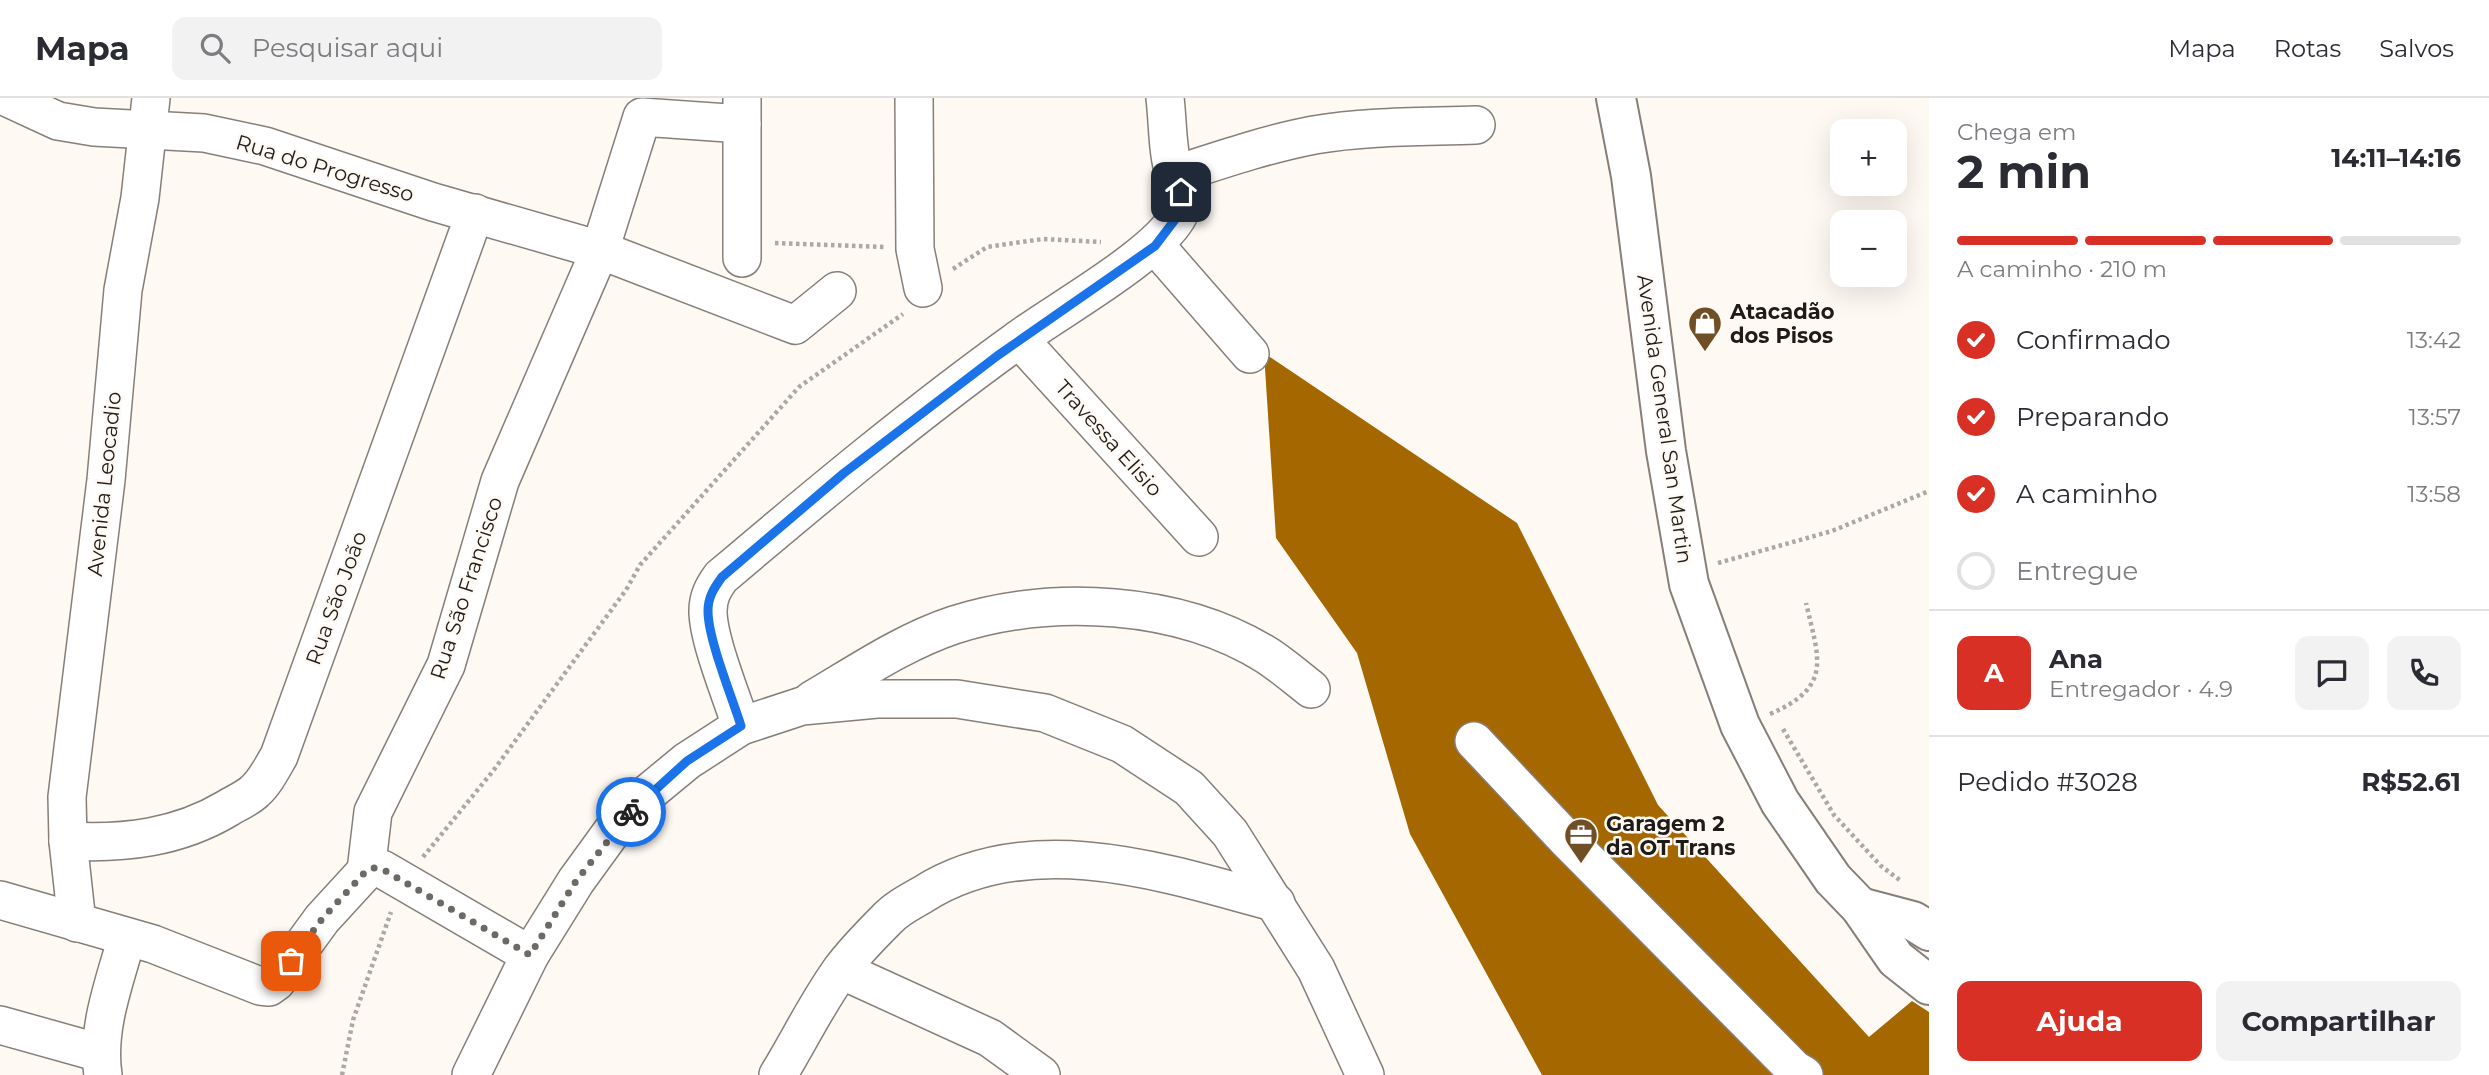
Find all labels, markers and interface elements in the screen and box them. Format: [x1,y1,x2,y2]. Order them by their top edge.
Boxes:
search box [172,17,662,80]
text: Mapa [35,28,130,68]
icon: search [196,29,234,67]
text: Pesquisar aqui [252,32,443,64]
text: Mapa [2168,34,2236,63]
text: Rotas [2274,34,2341,63]
text: Salvos [2379,34,2454,63]
text: Chega em [1957,118,2076,146]
map controls [1830,119,1907,287]
button: + [1830,119,1907,196]
street label: Rua do Progresso [233,129,417,207]
text: 14:11–14:16 [2331,142,2461,174]
text: 2 min [1957,143,2091,200]
pin [1151,162,1211,222]
icon: home [1162,173,1200,211]
button: − [1830,210,1907,287]
text: A caminho · 210 m [1957,255,2167,283]
street label: Avenida General San Martin [1632,273,1698,565]
place label: Atacadão dos Pisos [1729,299,1835,348]
shop icon: Atacadão dos Pisos [1686,304,1724,353]
icon: check [1957,321,1995,359]
text: Confirmado [2016,324,2171,356]
text: 13:42 [2407,326,2461,354]
street label: Travessa Elisio [1050,375,1168,501]
street label: Avenida Leocadio [82,390,126,578]
icon: check [1957,398,1995,436]
text: Preparando [2016,401,2169,433]
text: 13:57 [2409,403,2461,431]
icon: check [1957,475,1995,513]
text: A caminho [2016,478,2157,510]
text: 13:58 [2407,480,2461,508]
street label: Rua São Francisco [425,493,507,683]
street label: Rua São João [300,528,372,668]
text: Entregue [2016,555,2138,587]
button: chat [2295,636,2369,710]
button: phone [2387,636,2461,710]
text: Ana [2049,643,2103,675]
text: A [1984,657,2004,689]
text: Entregador · 4.9 [2049,675,2233,703]
text: Pedido #3028 [1957,766,2138,798]
text: R$52.61 [2361,766,2461,798]
courier [596,777,666,847]
icon: bike [612,793,650,831]
place label: Garagem 2 da OT Trans [1606,811,1735,860]
office icon: Garagem 2 da OT Trans [1562,816,1600,865]
pin [261,931,321,991]
icon: bag [272,942,310,980]
button: Ajuda [1957,981,2202,1061]
button: Compartilhar [2216,981,2461,1061]

